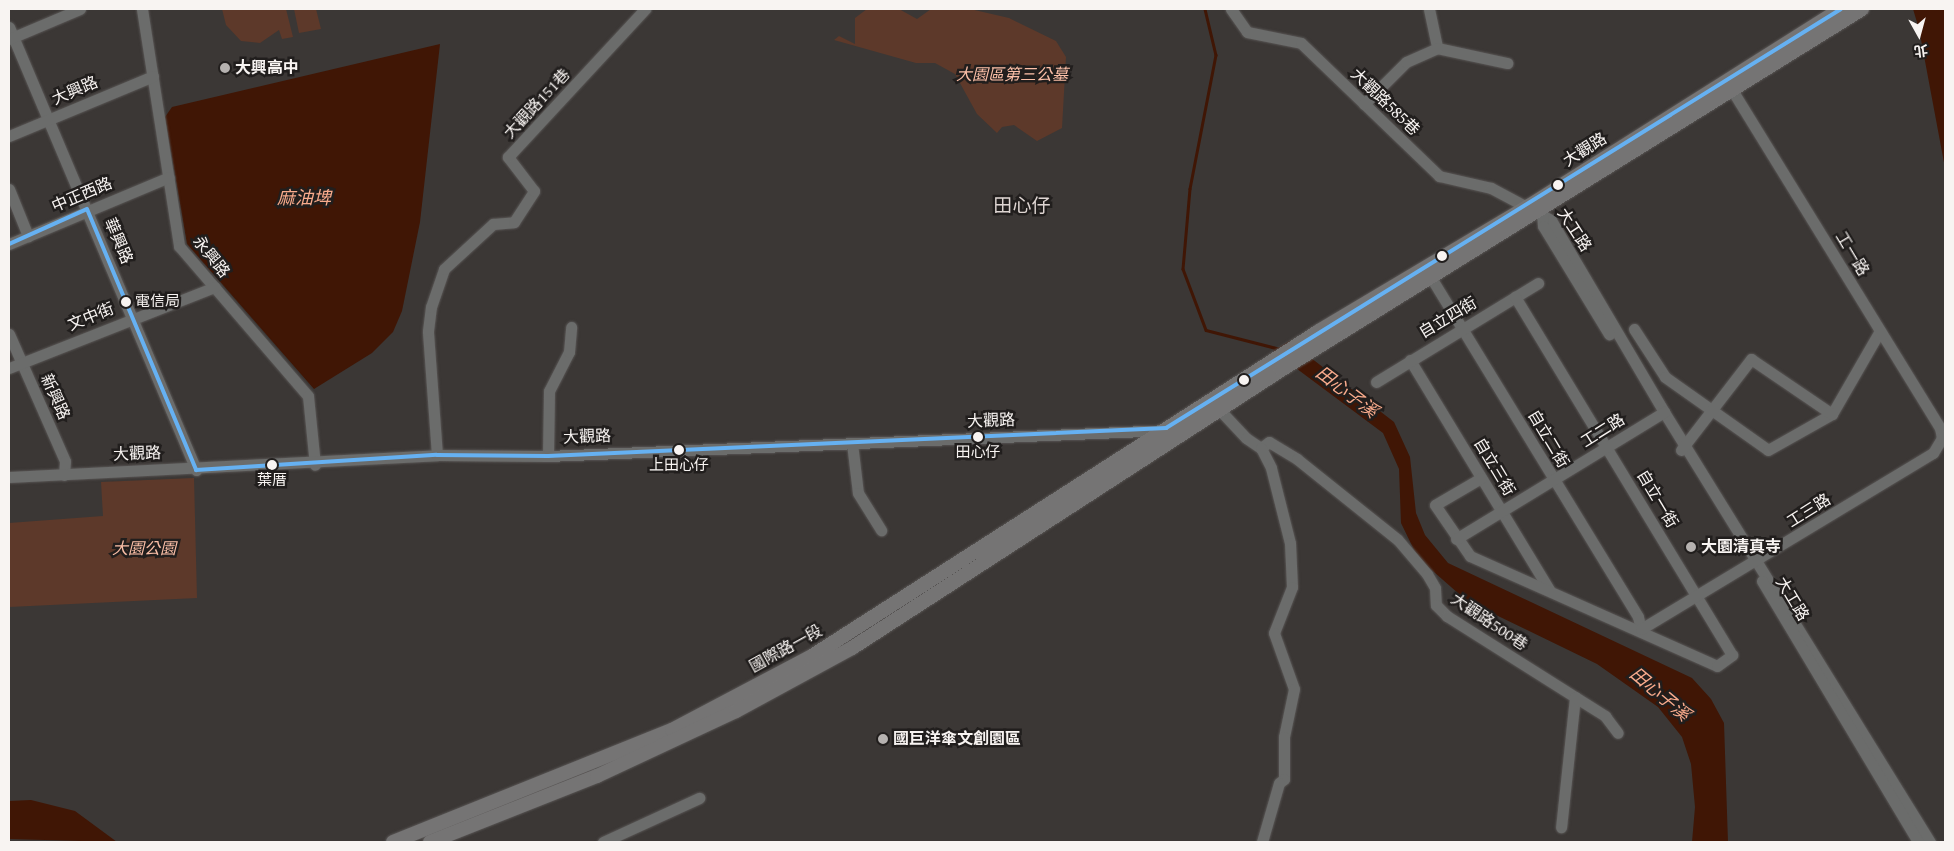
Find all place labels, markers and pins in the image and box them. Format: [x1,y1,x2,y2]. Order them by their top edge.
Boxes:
place label: 大興高中 [235,58,299,78]
marker: 大興高中 [219,62,231,74]
unlabelled marker [1553,180,1563,190]
unlabelled marker [1437,251,1447,261]
place label: 電信局 [135,293,180,311]
marker: 電信局 [121,297,131,307]
unlabelled marker [1239,375,1249,385]
marker: 田心仔 [973,432,983,442]
place label: 田心仔 [956,444,1000,462]
marker: 上田心仔 [674,445,684,455]
place label: 上田心仔 [649,457,709,475]
marker: 葉厝 [267,460,277,470]
place label: 葉厝 [257,472,287,490]
place label: 大園清真寺 [1701,537,1781,557]
marker: 大園清真寺 [1685,541,1697,553]
place label: 國巨洋傘文創園區 [893,729,1021,749]
marker: 國巨洋傘文創園區 [877,733,889,745]

